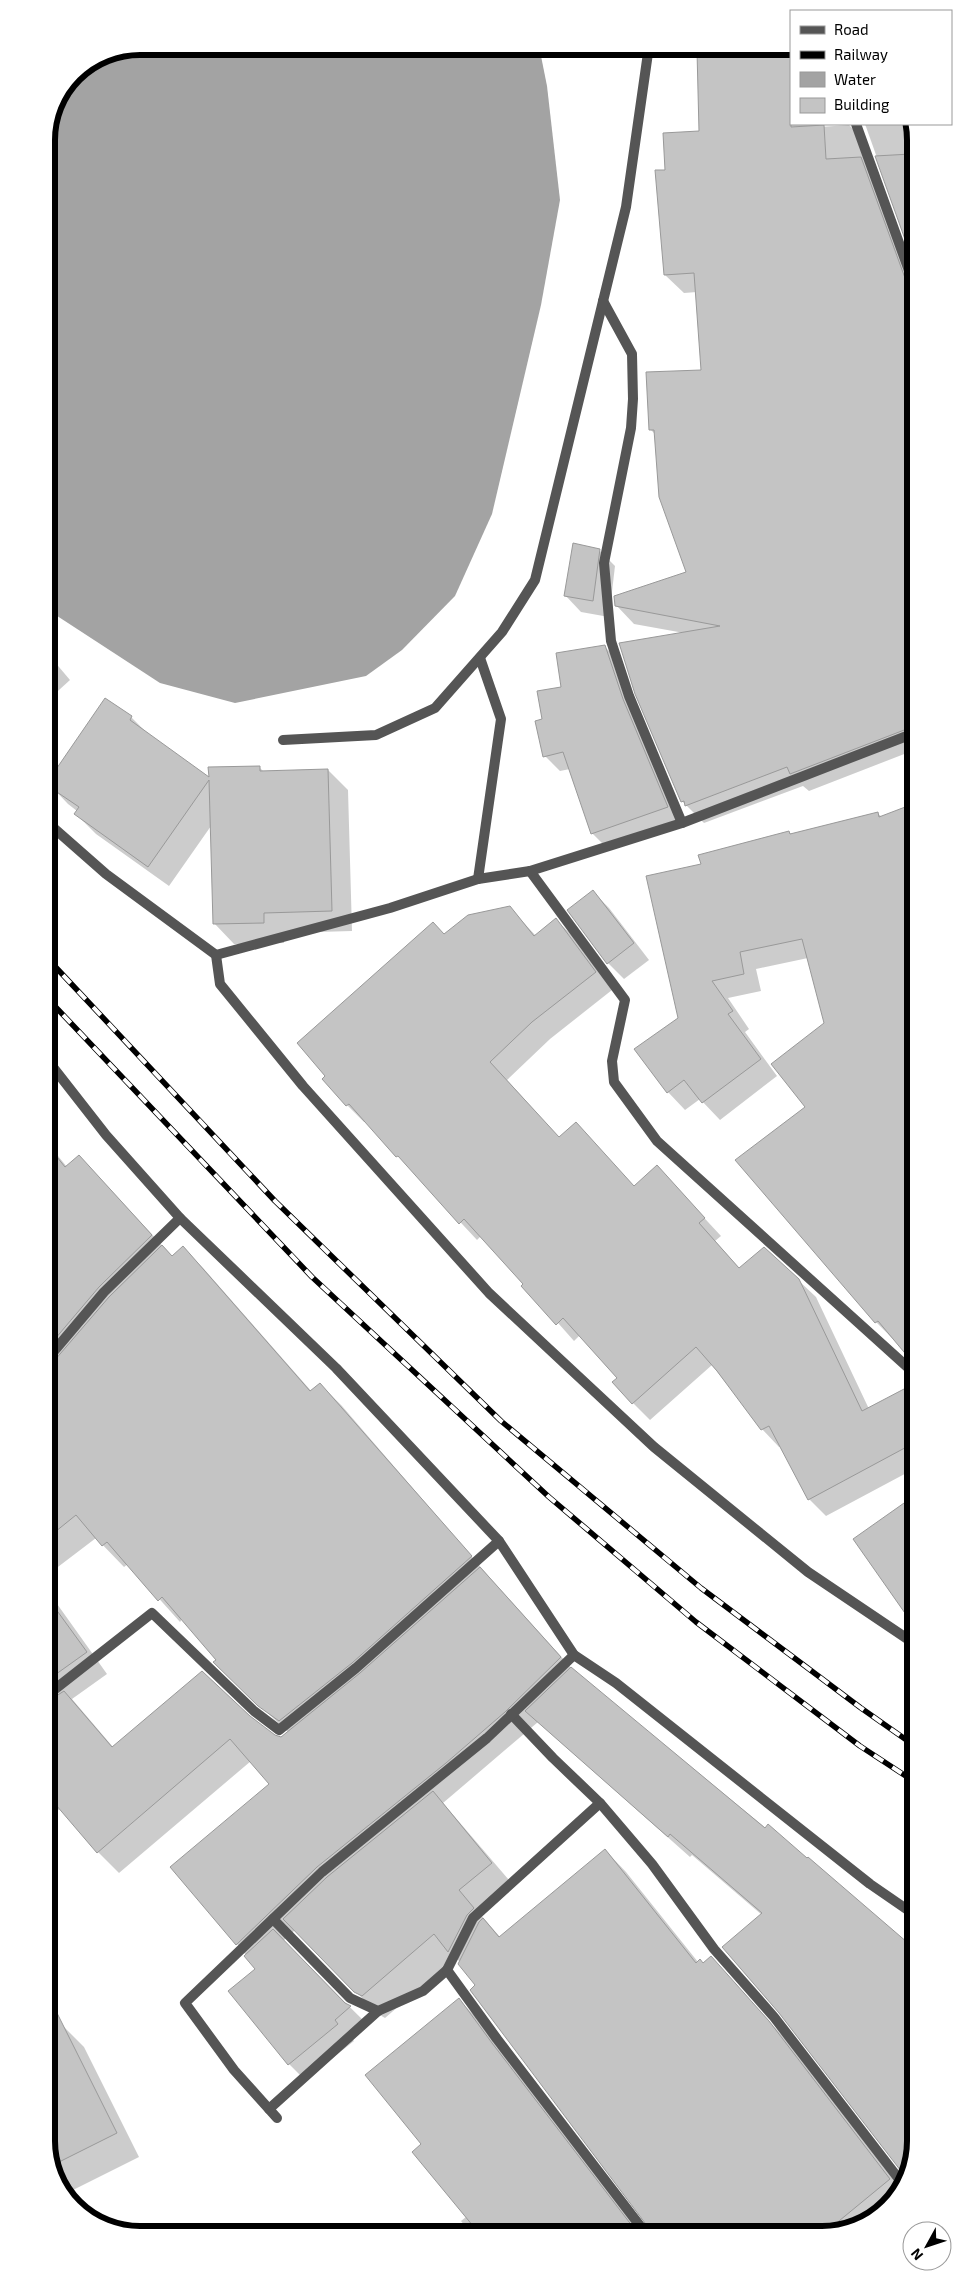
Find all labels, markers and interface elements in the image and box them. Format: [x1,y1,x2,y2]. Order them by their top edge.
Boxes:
legend [790,10,952,125]
text: Road [834,20,869,38]
text: Railway [834,45,888,63]
text: Water [834,70,876,88]
text: Building [834,95,890,113]
north arrow [902,2221,952,2271]
text: N [907,2245,926,2264]

